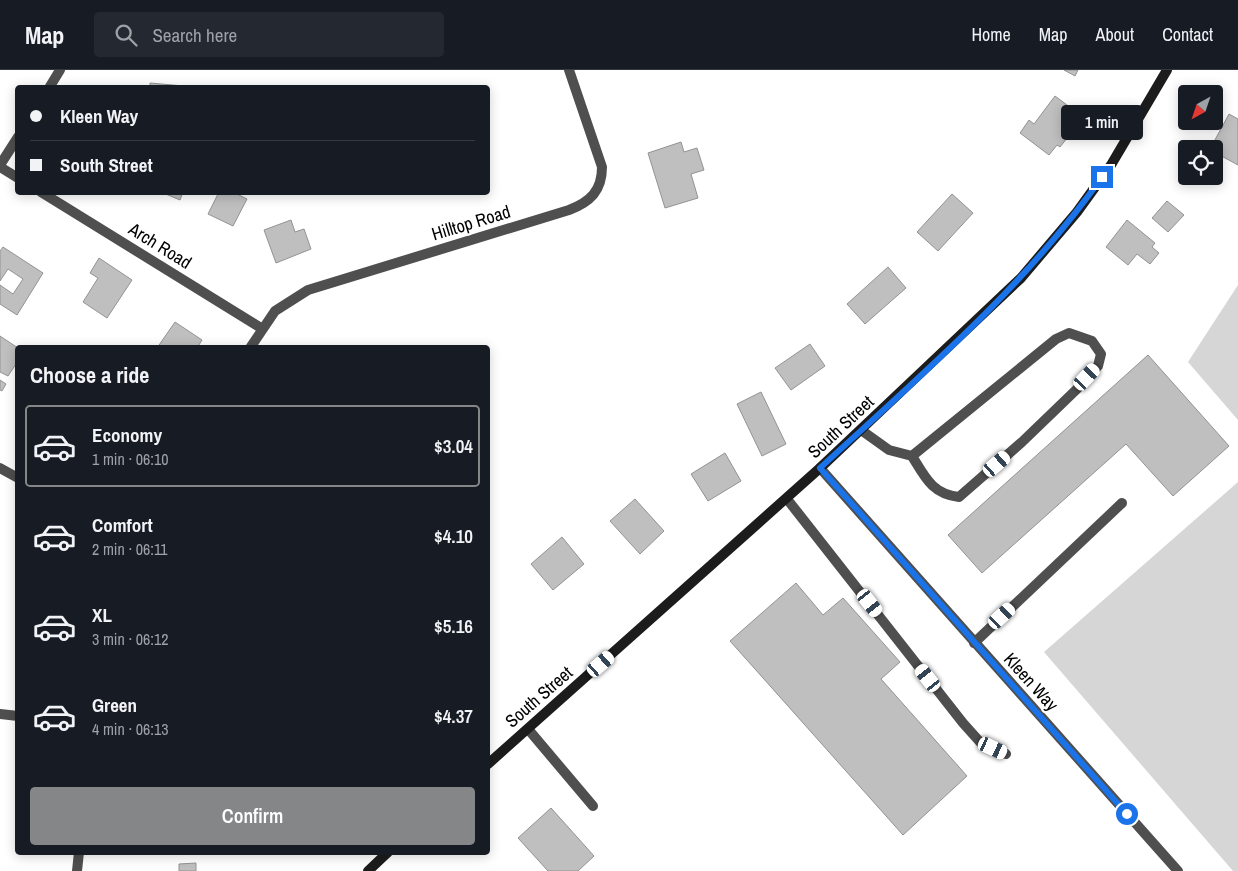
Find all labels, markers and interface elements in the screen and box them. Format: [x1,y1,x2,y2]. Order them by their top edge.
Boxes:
search box [94,12,444,57]
text: Map [25,19,64,51]
icon: search [112,21,140,49]
text: Search here [152,22,237,48]
text: Home [971,22,1011,47]
text: Map [1039,22,1068,47]
text: About [1096,22,1134,47]
text: Contact [1162,22,1213,47]
north arrow [1178,85,1222,130]
map controls [1178,85,1223,185]
text: Kleen Way [60,103,138,129]
callout: 1 min [1061,104,1143,140]
text: 1 min [1085,111,1119,133]
button: locate [1178,140,1223,185]
text: South Street [60,152,153,178]
route end [1091,166,1113,188]
street label: Hilltop Road [428,199,513,246]
street label: Arch Road [123,216,196,275]
text: Choose a ride [30,360,149,390]
car [1071,361,1102,393]
street label: South Street [802,390,879,464]
text: Economy [92,422,162,448]
icon: car [32,424,77,469]
text: $3.04 [434,433,473,459]
text: 1 min · 06:10 [92,448,169,470]
car [980,448,1013,480]
text: Comfort [92,512,153,538]
icon: car [32,514,77,559]
text: $4.10 [434,523,473,549]
text: 2 min · 06:11 [92,538,168,560]
car [854,587,885,619]
car [985,600,1018,632]
text: XL [92,602,112,628]
icon: car [32,604,77,649]
text: $5.16 [434,613,473,639]
text: 3 min · 06:12 [92,628,169,650]
street label: Kleen Way [998,647,1065,717]
car [584,648,617,680]
street label: South Street [500,660,578,733]
car [912,662,943,694]
text: Green [92,692,137,718]
icon: car [32,694,77,739]
text: $4.37 [434,703,473,729]
text: 4 min · 06:13 [92,718,169,740]
car [976,735,1009,761]
button: Confirm [30,787,475,845]
route start [1116,803,1138,825]

